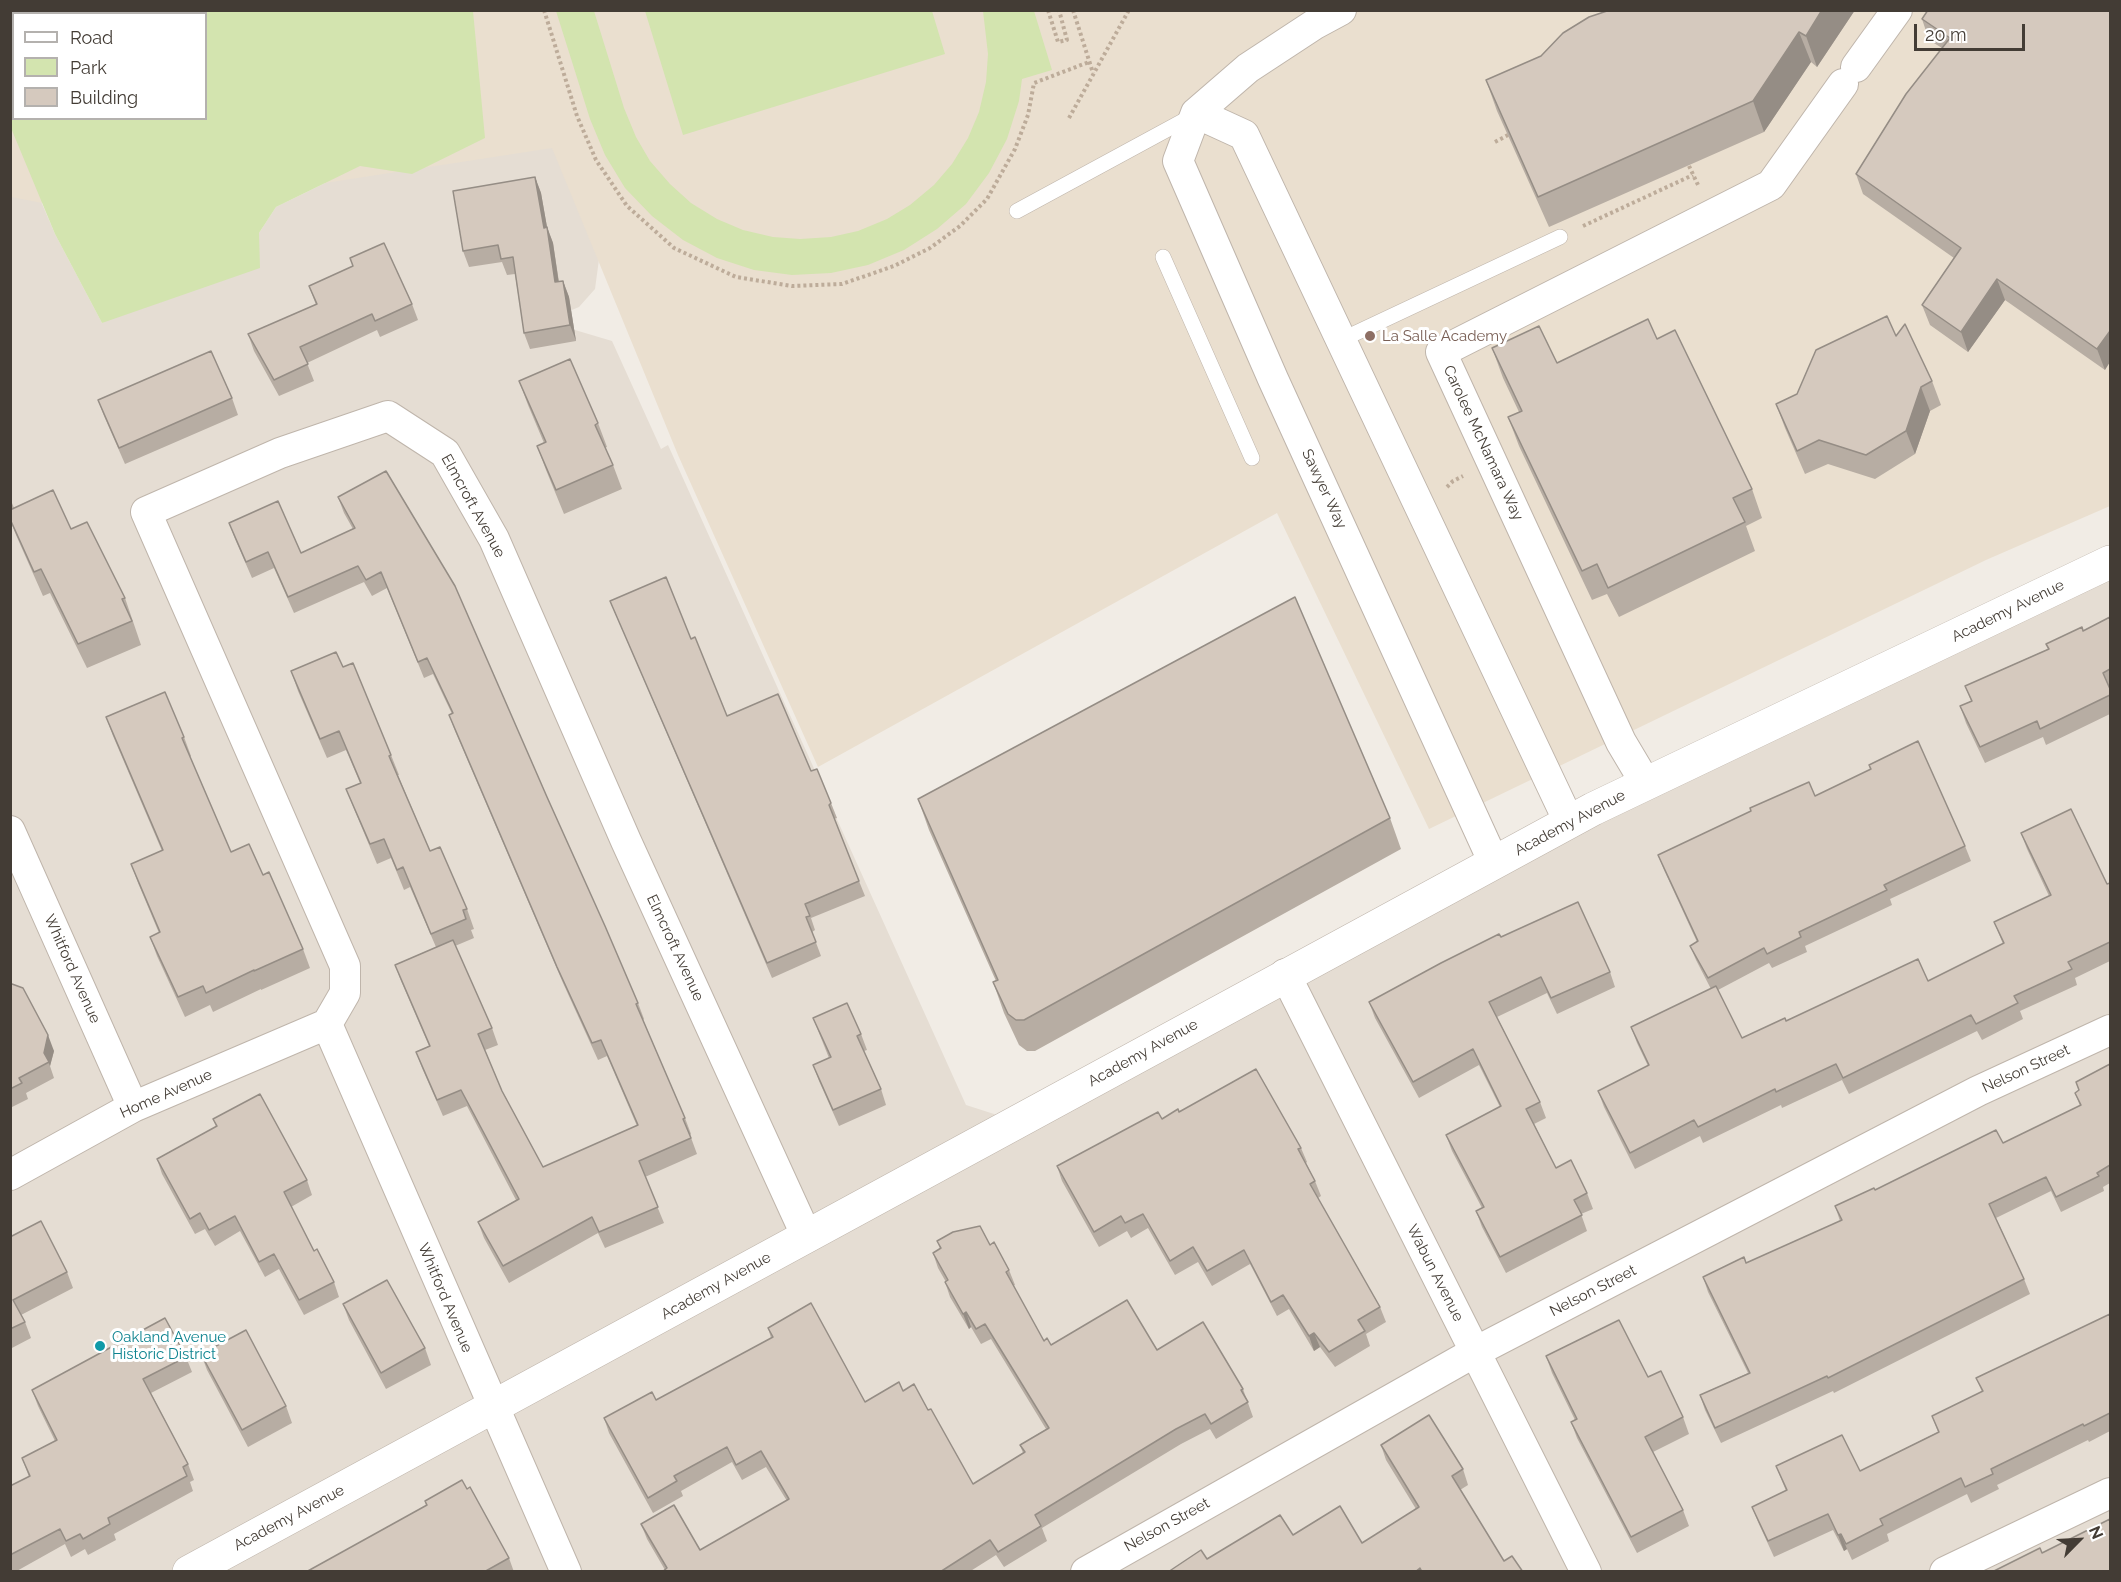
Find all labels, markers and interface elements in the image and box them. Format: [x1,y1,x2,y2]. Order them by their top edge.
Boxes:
legend [12,12,207,120]
scale bar [1917,12,2028,50]
text: 20 m [1925,24,1967,45]
text: Road [70,27,113,48]
text: Park [70,57,107,78]
text: Building [70,87,138,108]
place label: La Salle Academy [1382,327,1507,345]
marker: La Salle Academy [1363,329,1377,343]
street label: Carolee McNamara Way [1439,363,1527,523]
street label: Sawyer Way [1298,446,1350,532]
street label: Elmcroft Avenue [437,451,509,561]
street label: Academy Avenue [1949,576,2067,646]
street label: Academy Avenue [1512,786,1628,860]
street label: Elmcroft Avenue [642,892,708,1004]
street label: Whitford Avenue [40,912,104,1026]
street label: Academy Avenue [1085,1015,1201,1091]
street label: Nelson Street [1979,1041,2073,1097]
street label: Home Avenue [117,1066,215,1122]
street label: Wabun Avenue [1403,1221,1467,1325]
street label: Whitford Avenue [414,1241,476,1355]
street label: Academy Avenue [658,1248,774,1324]
street label: Nelson Street [1547,1261,1639,1321]
place label: Oakland Avenue Historic District [112,1328,226,1363]
marker: Oakland Avenue Historic District [93,1339,107,1353]
street label: Academy Avenue [231,1481,347,1555]
street label: Nelson Street [1121,1494,1213,1556]
north arrow [2049,1510,2109,1570]
text: N [2085,1523,2107,1542]

